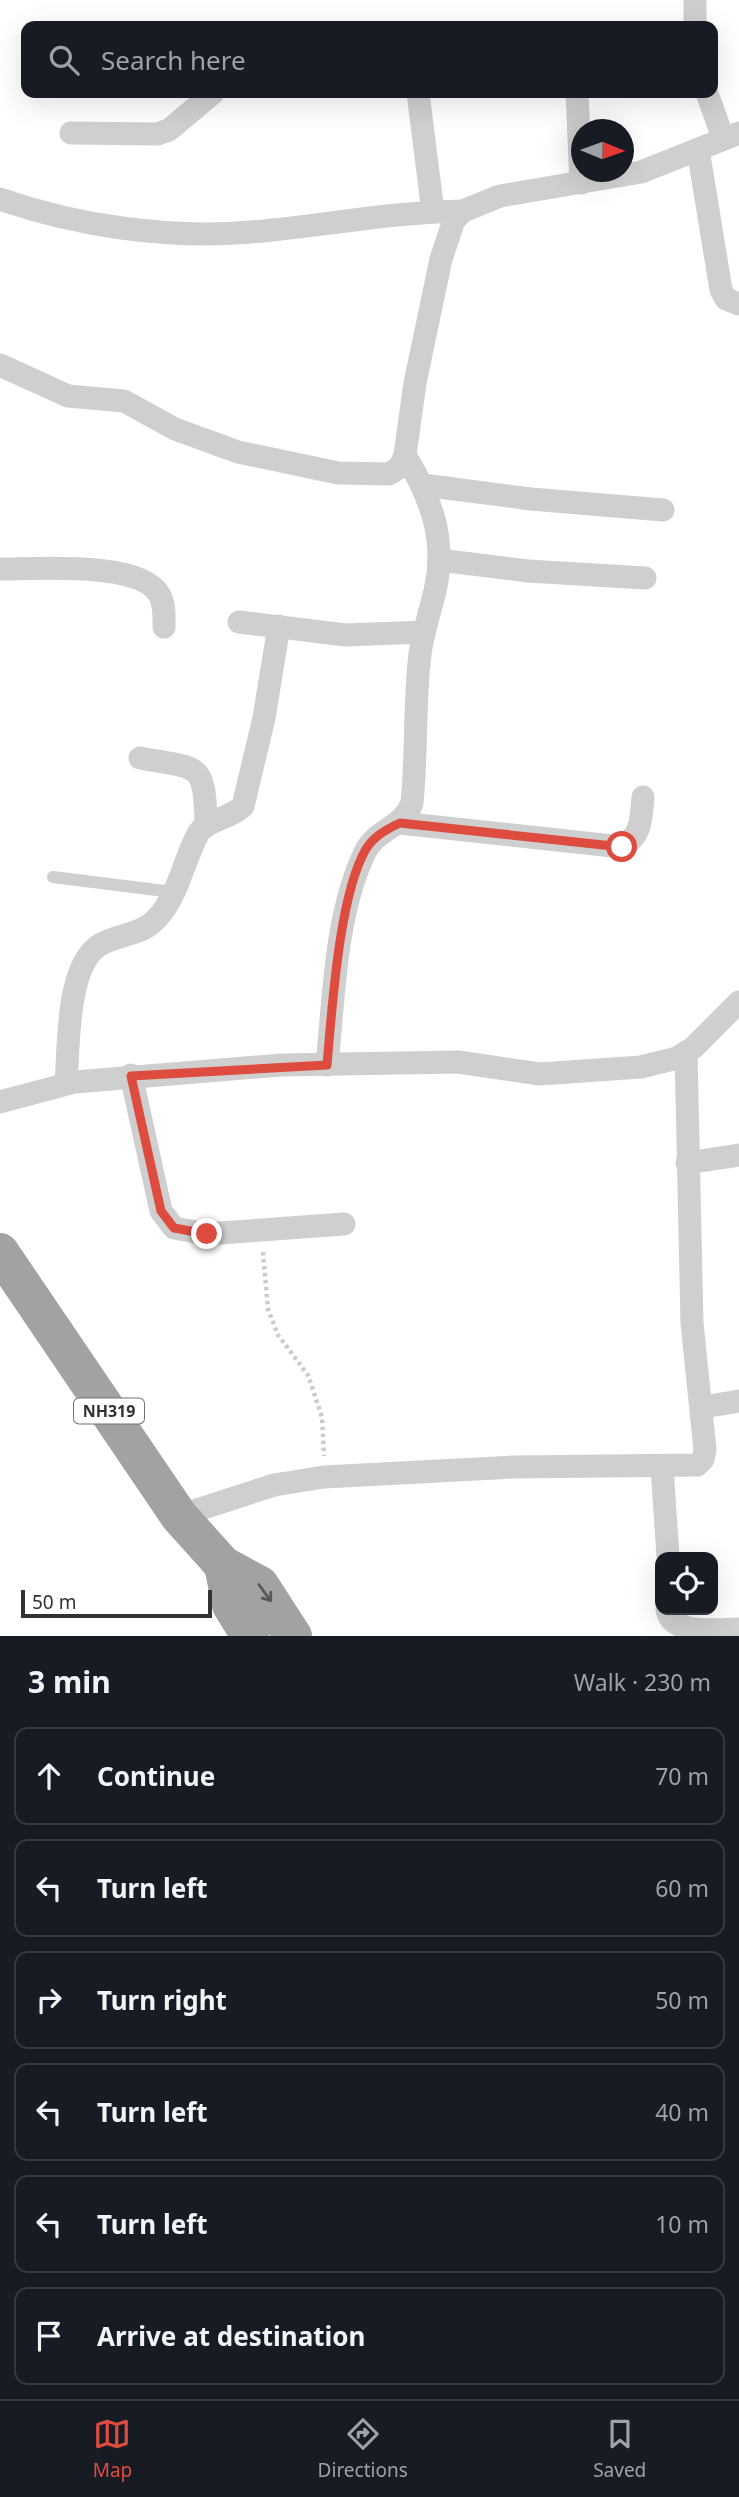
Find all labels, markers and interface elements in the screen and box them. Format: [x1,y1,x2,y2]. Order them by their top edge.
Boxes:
search box [21,21,718,98]
icon: search [45,41,83,79]
text: Search here [101,42,246,78]
north arrow [571,119,634,182]
route start [606,831,637,862]
route end [191,1218,222,1249]
road number: NH319 [74,1399,144,1424]
map controls [655,1552,718,1615]
button: locate [655,1552,718,1615]
one-way arrow [257,1584,272,1602]
scale bar [21,1587,212,1619]
text: 50 m [32,1589,76,1615]
text: 3 min [28,1661,111,1702]
text: Walk · 230 m [574,1666,711,1698]
icon: ahead [30,1757,68,1795]
text: Continue [97,1758,215,1794]
text: 70 m [655,1760,709,1792]
icon: left [30,1869,68,1907]
text: Turn left [97,1870,208,1906]
text: 60 m [655,1872,709,1904]
icon: right [30,1981,68,2019]
text: Turn right [97,1982,227,2018]
text: 50 m [655,1984,709,2016]
icon: left [30,2093,68,2131]
text: Turn left [97,2094,208,2130]
text: 40 m [655,2096,709,2128]
icon: left [30,2205,68,2243]
text: Turn left [97,2206,208,2242]
text: 10 m [655,2208,709,2240]
icon: arrive [30,2317,68,2355]
text: Arrive at destination [97,2318,366,2354]
tab: Map [93,2415,132,2483]
tab: Directions [318,2415,408,2483]
tab: Saved [593,2415,646,2483]

